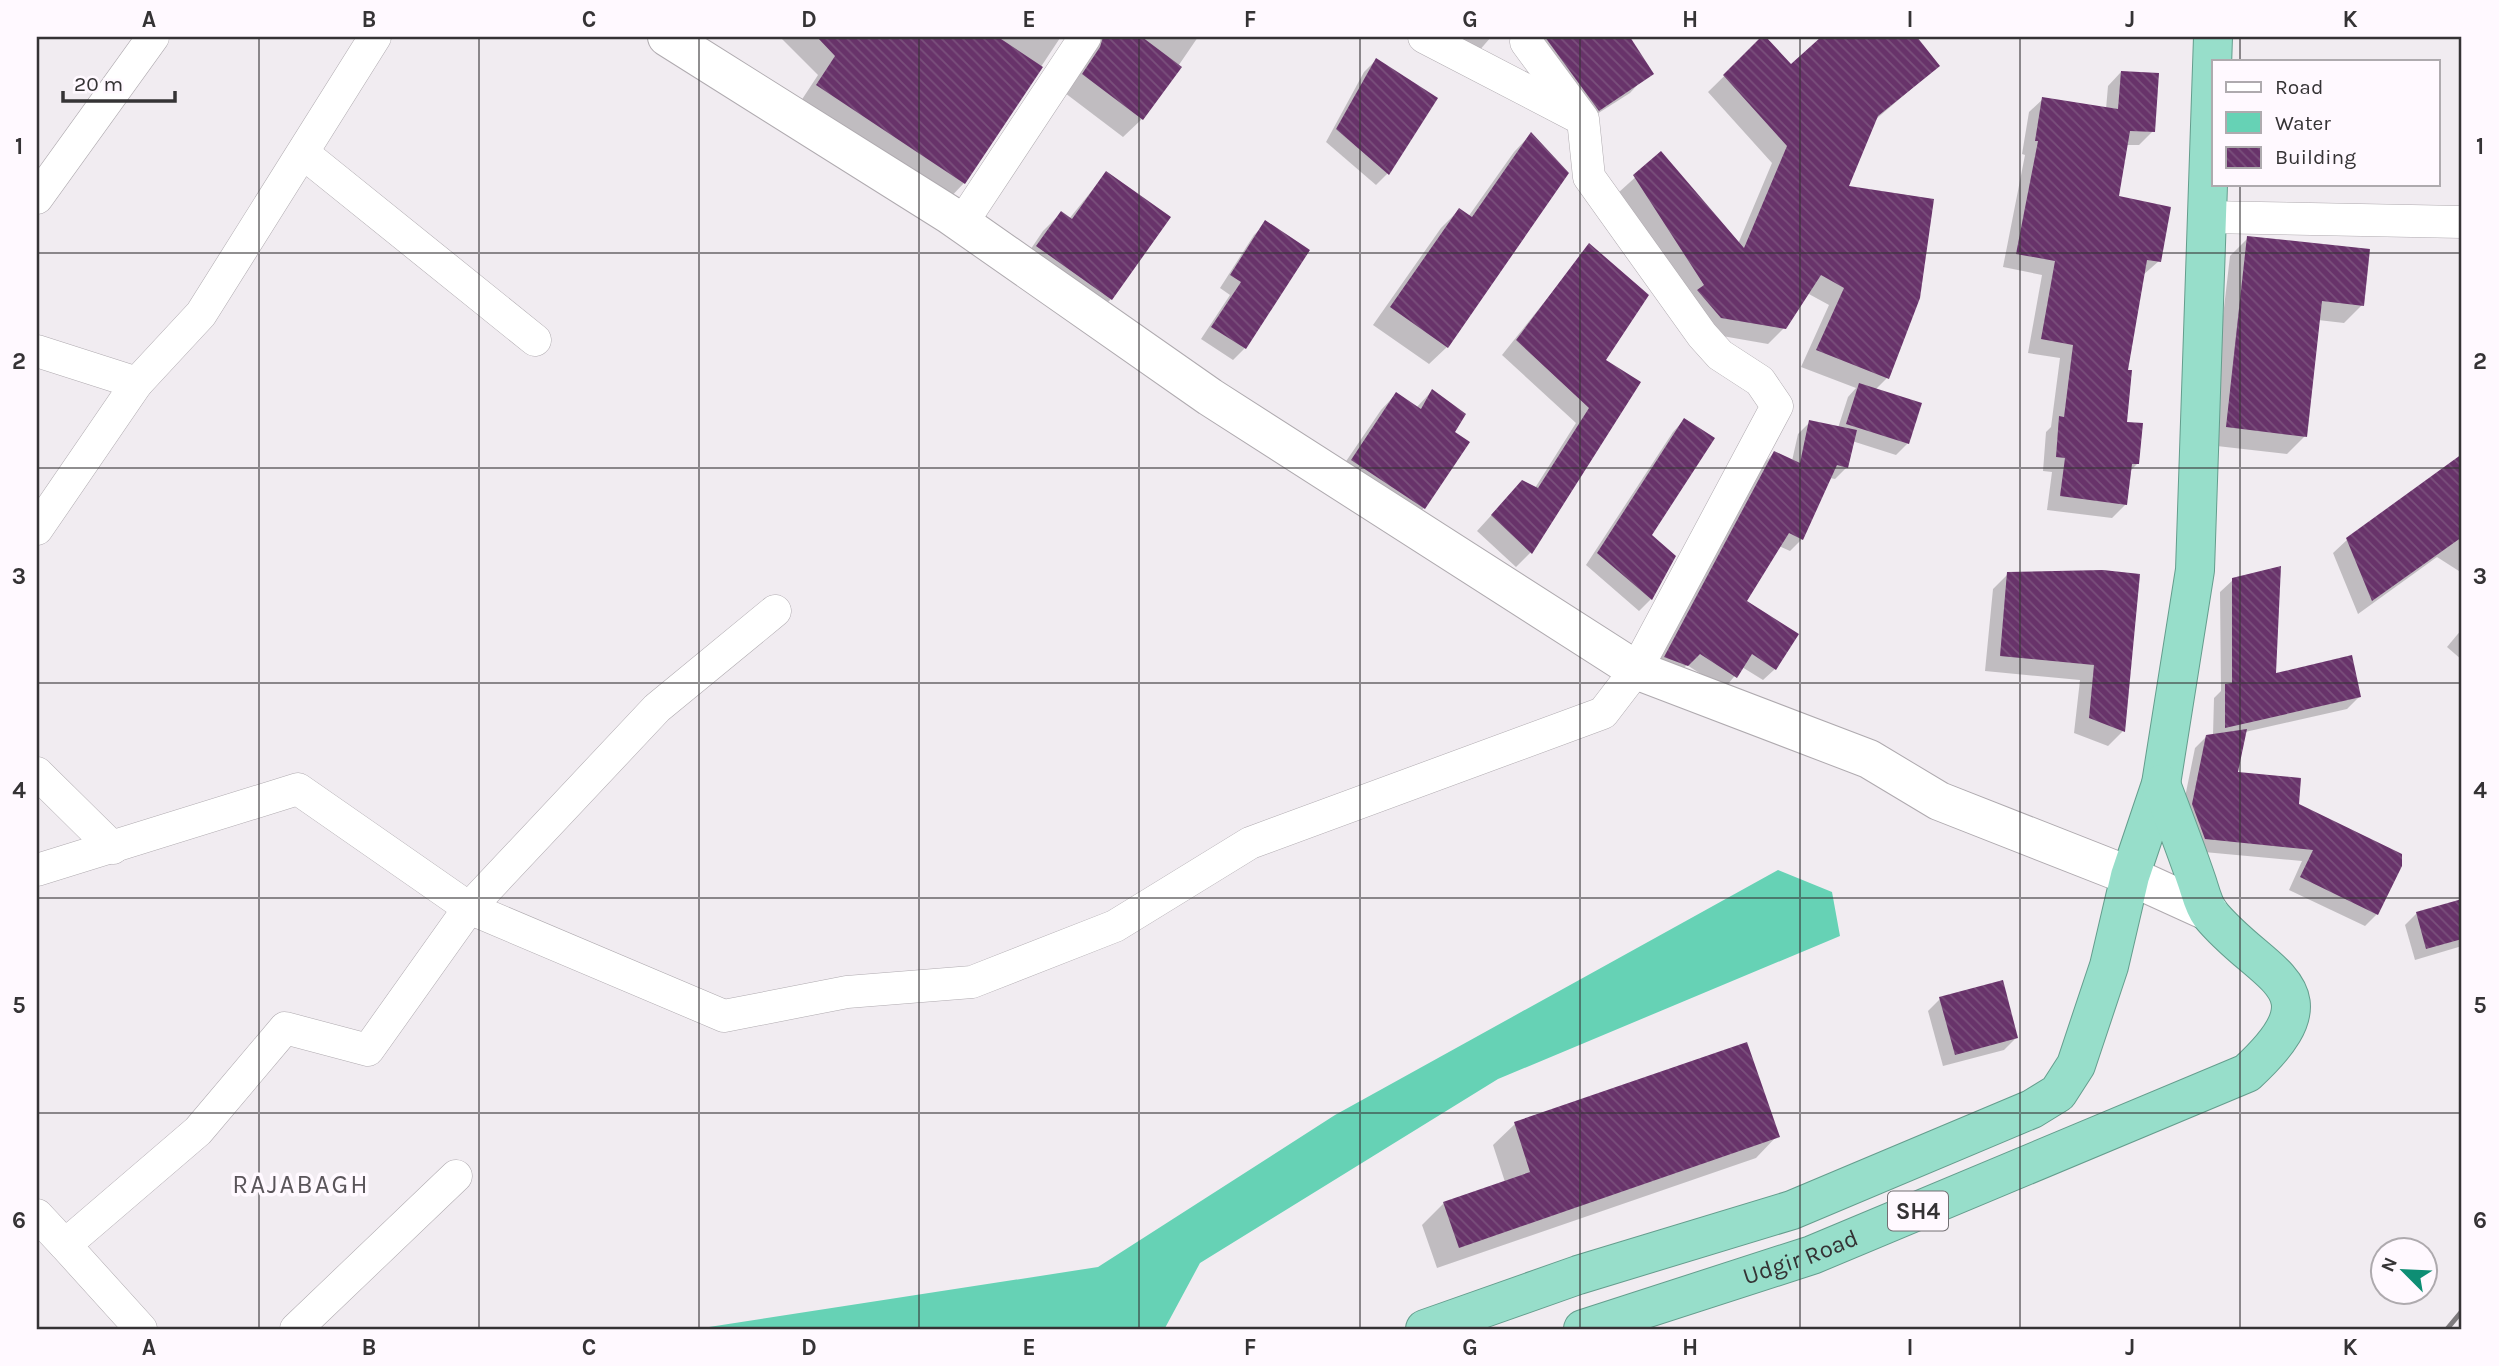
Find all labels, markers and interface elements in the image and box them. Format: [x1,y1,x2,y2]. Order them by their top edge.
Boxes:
text: A [142,6,156,33]
text: B [362,6,376,33]
text: C [582,6,596,33]
text: D [801,6,817,33]
text: E [1022,6,1036,33]
text: F [1244,6,1256,33]
text: G [1462,6,1478,33]
text: H [1682,6,1698,33]
text: I [1906,6,1914,33]
text: J [2125,6,2135,33]
text: K [2342,6,2358,33]
scale bar [63,60,175,104]
legend [2212,60,2440,186]
text: 20 m [74,72,123,96]
text: Road [2275,75,2323,99]
text: Water [2275,111,2331,135]
text: 1 [15,133,23,160]
text: 1 [2476,133,2484,160]
text: Building [2275,145,2356,169]
text: 2 [12,348,26,375]
text: 2 [2473,348,2487,375]
text: 3 [12,563,26,590]
text: 3 [2473,563,2487,590]
text: 4 [12,777,26,804]
text: 4 [2473,777,2487,804]
text: 5 [12,992,26,1019]
text: 5 [2473,992,2487,1019]
district label: RAJABAGH [232,1169,370,1200]
road number: SH4 [1888,1192,1948,1230]
text: 6 [12,1207,26,1234]
text: 6 [2473,1207,2487,1234]
street label: Udgir Road [1739,1223,1862,1290]
north arrow [2370,1236,2440,1306]
text: N [2377,1254,2402,1275]
text: A [142,1334,156,1361]
text: B [362,1334,376,1361]
text: C [582,1334,596,1361]
text: D [801,1334,817,1361]
text: E [1022,1334,1036,1361]
text: F [1244,1334,1256,1361]
text: G [1462,1334,1478,1361]
text: H [1682,1334,1698,1361]
text: I [1906,1334,1914,1361]
text: J [2125,1334,2135,1361]
text: K [2342,1334,2358,1361]

